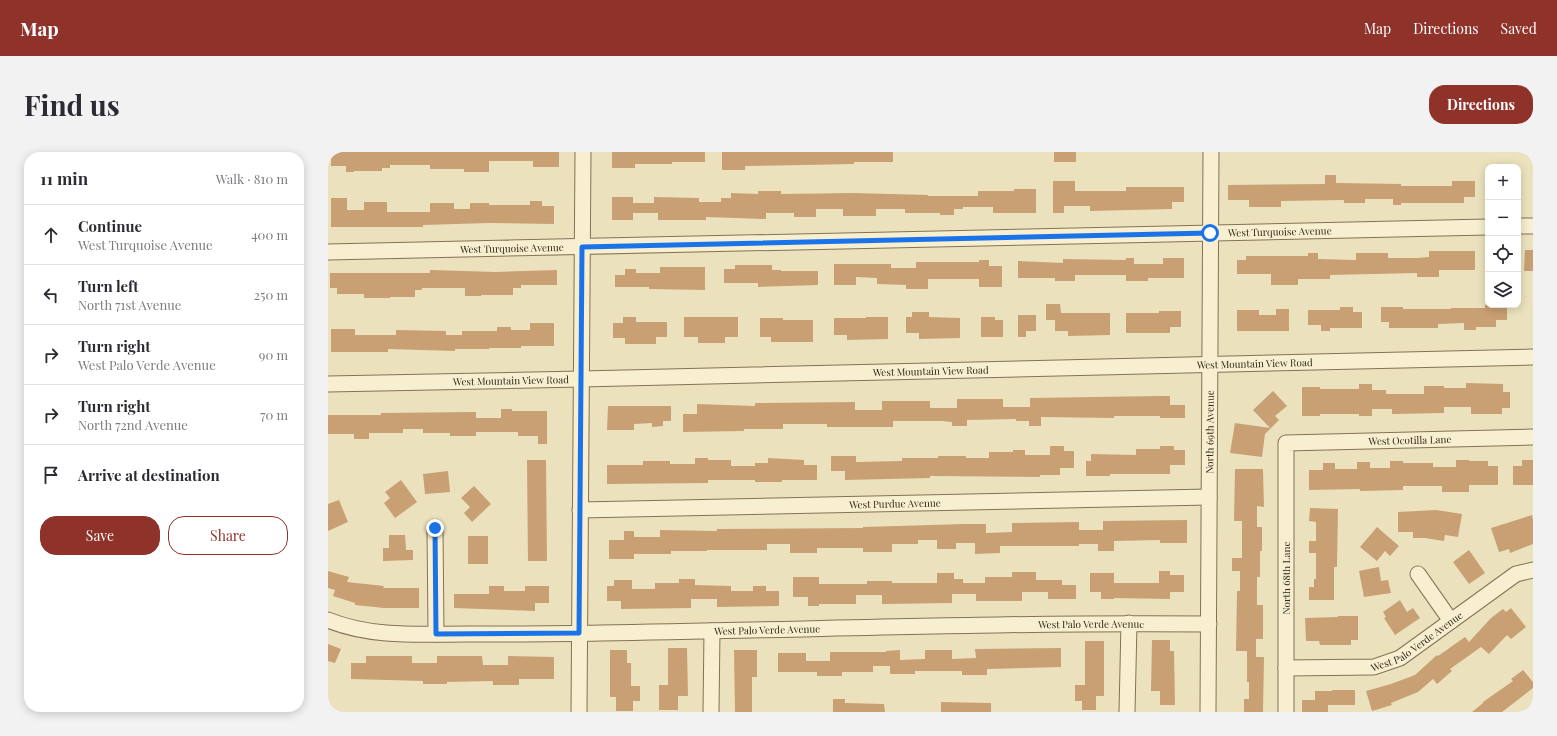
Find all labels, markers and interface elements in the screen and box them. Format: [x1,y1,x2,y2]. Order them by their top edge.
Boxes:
text: Map [20,15,59,41]
text: Map [1364,19,1391,38]
text: Directions [1413,19,1479,38]
text: Saved [1501,19,1537,38]
button: Directions [1429,85,1533,124]
text: Find us [24,86,120,123]
map controls [1485,164,1521,308]
button: + [1485,164,1521,200]
text: 11 min [40,167,88,189]
text: Walk · 810 m [216,170,288,187]
button: − [1485,200,1521,236]
text: Continue [78,216,142,236]
street label: West Turquoise Avenue [1227,223,1332,240]
icon: ahead [40,224,62,246]
route start [1201,224,1219,242]
text: 400 m [251,226,288,243]
text: West Turquoise Avenue [78,236,213,253]
button: locate [1485,236,1521,272]
street label: West Turquoise Avenue [459,240,564,256]
button: layers [1485,272,1521,308]
text: Turn left [78,276,139,296]
icon: left [40,284,62,306]
text: 250 m [254,286,288,303]
text: North 71st Avenue [78,296,181,313]
text: Turn right [78,336,151,356]
icon: right [40,344,62,366]
text: 90 m [259,346,288,363]
street label: West Mountain View Road [1196,355,1313,372]
text: West Palo Verde Avenue [78,356,216,373]
street label: West Mountain View Road [872,363,989,379]
street label: West Mountain View Road [452,372,569,389]
street label: North 69th Avenue [1202,390,1217,474]
text: Turn right [78,396,151,416]
icon: right [40,404,62,426]
text: 70 m [260,406,288,423]
text: North 72nd Avenue [78,416,188,433]
street label: West Ocotilla Lane [1367,432,1452,448]
icon: arrive [40,464,62,486]
text: Arrive at destination [78,465,220,485]
street label: West Purdue Avenue [848,496,941,511]
button: Save [40,516,160,555]
button: Share [168,516,288,555]
route end [426,519,444,537]
street label: North 68th Lane [1279,542,1293,614]
street label: West Palo Verde Avenue [1368,608,1465,675]
street label: West Palo Verde Avenue [1037,617,1144,631]
street label: West Palo Verde Avenue [713,622,820,638]

